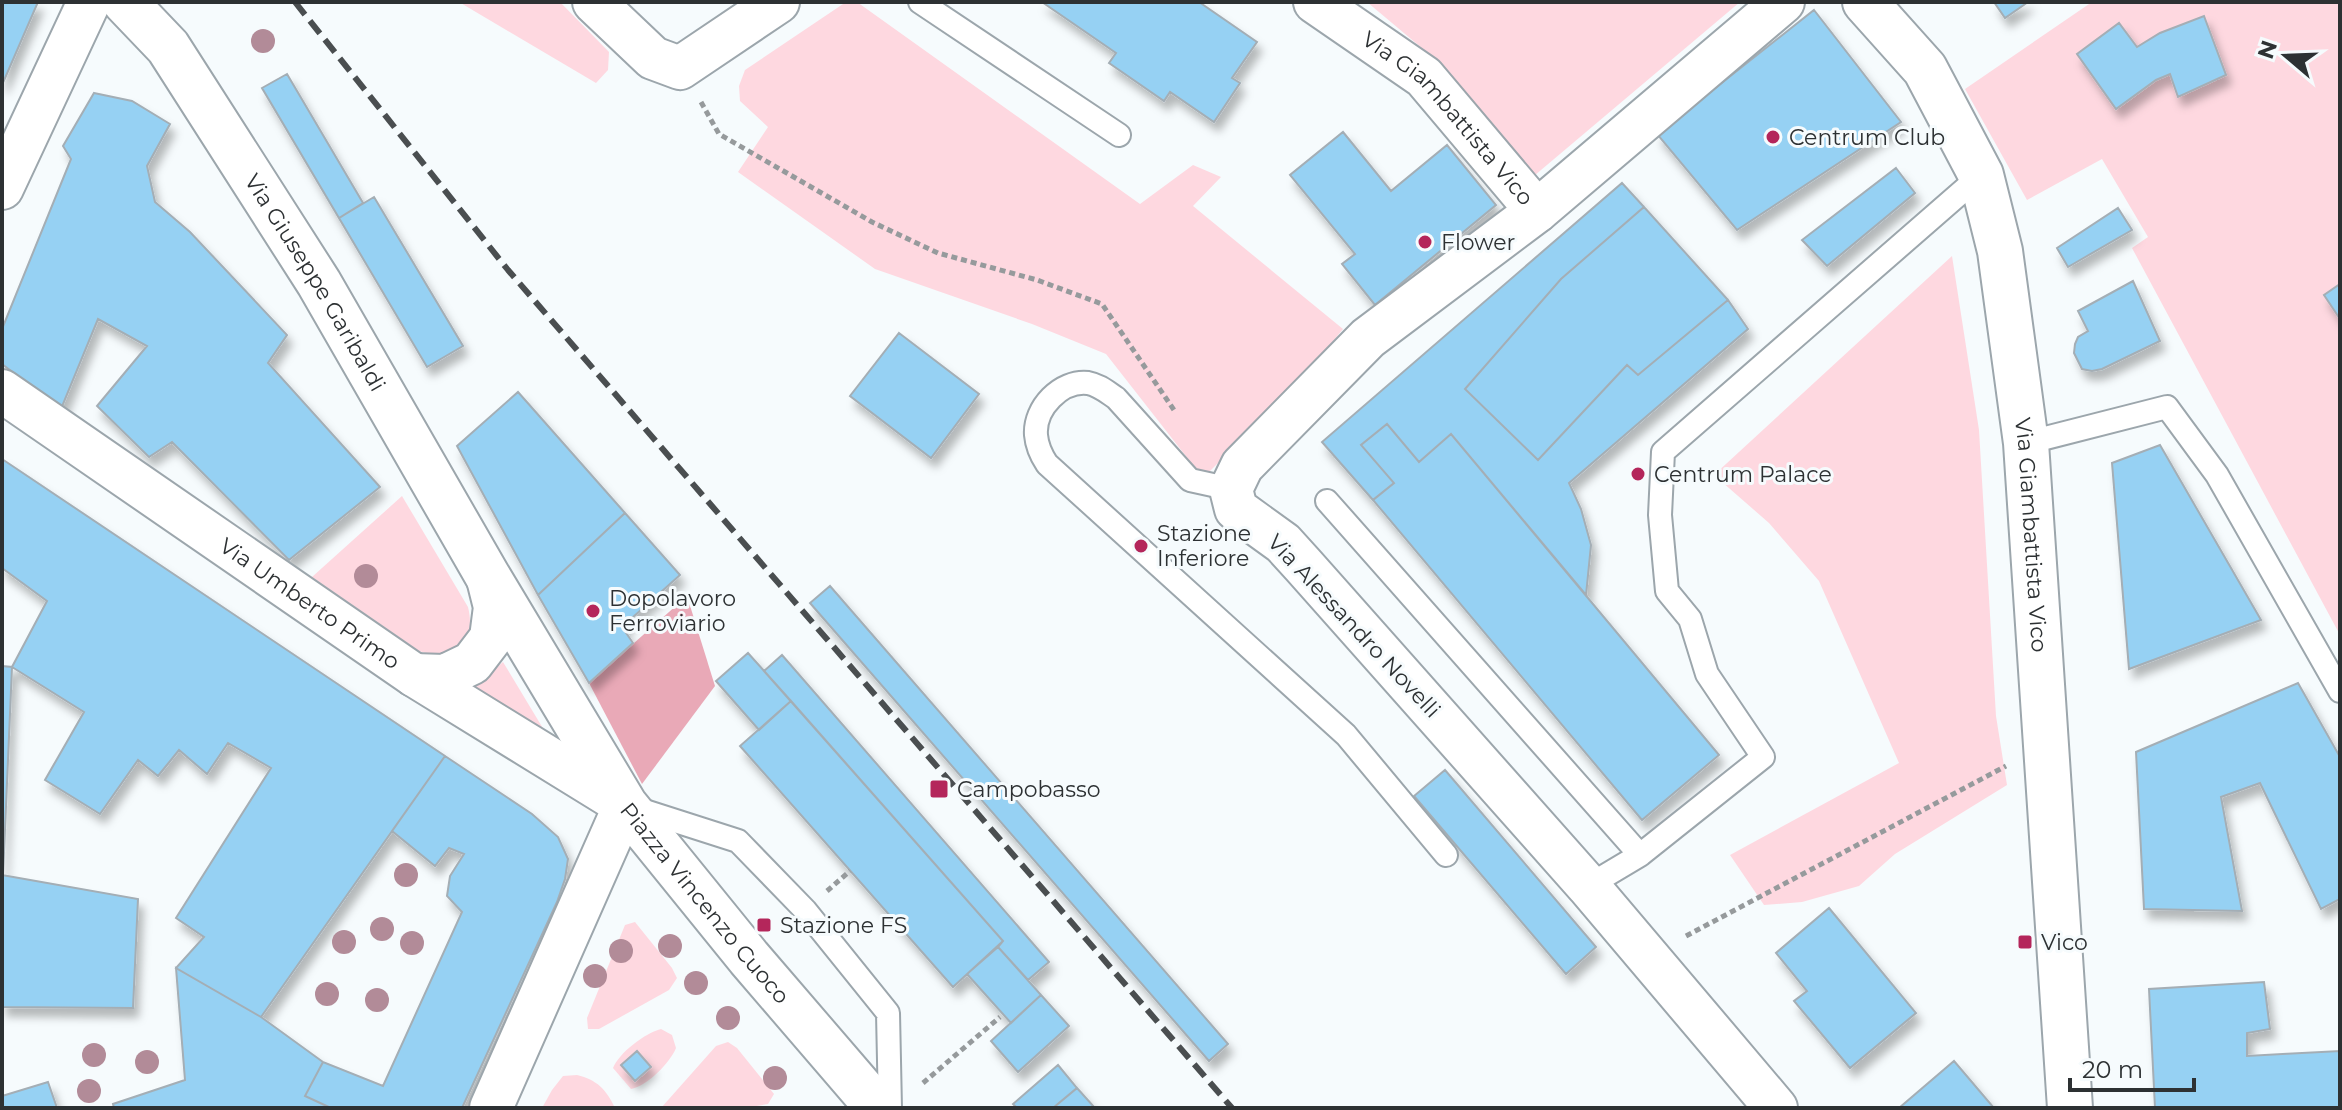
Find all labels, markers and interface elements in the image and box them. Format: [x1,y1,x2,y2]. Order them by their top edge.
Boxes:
north arrow [2246,16,2326,96]
street label: Via Giambattista Vico [1357,25,1540,211]
text: N [2252,37,2283,62]
place label: Centrum Club [1789,124,1945,151]
marker: Centrum Club [1764,128,1782,146]
street label: Via Giuseppe Garibaldi [239,169,392,396]
place label: Flower [1441,229,1515,256]
marker: Flower [1416,233,1434,251]
street label: Via Giambattista Vico [2009,416,2053,653]
place label: Centrum Palace [1654,461,1832,488]
marker: Centrum Palace [1629,465,1647,483]
place label: Stazione Inferiore [1157,520,1251,572]
street label: Via Alessandro Novelli [1262,529,1446,723]
street label: Via Umberto Primo [215,532,405,675]
marker: Stazione Inferiore [1132,537,1150,555]
place label: Dopolavoro Ferroviario [609,585,736,637]
marker: Dopolavoro Ferroviario [584,602,602,620]
place label: Campobasso [957,776,1101,803]
marker: Campobasso [928,778,950,800]
street label: Piazza Vincenzo Cuoco [615,797,796,1009]
place label: Stazione FS [780,912,907,939]
marker: Stazione FS [755,916,773,934]
place label: Vico [2041,929,2088,956]
marker: Vico [2016,933,2034,951]
scale bar [2070,1042,2194,1092]
text: 20 m [2082,1055,2143,1084]

